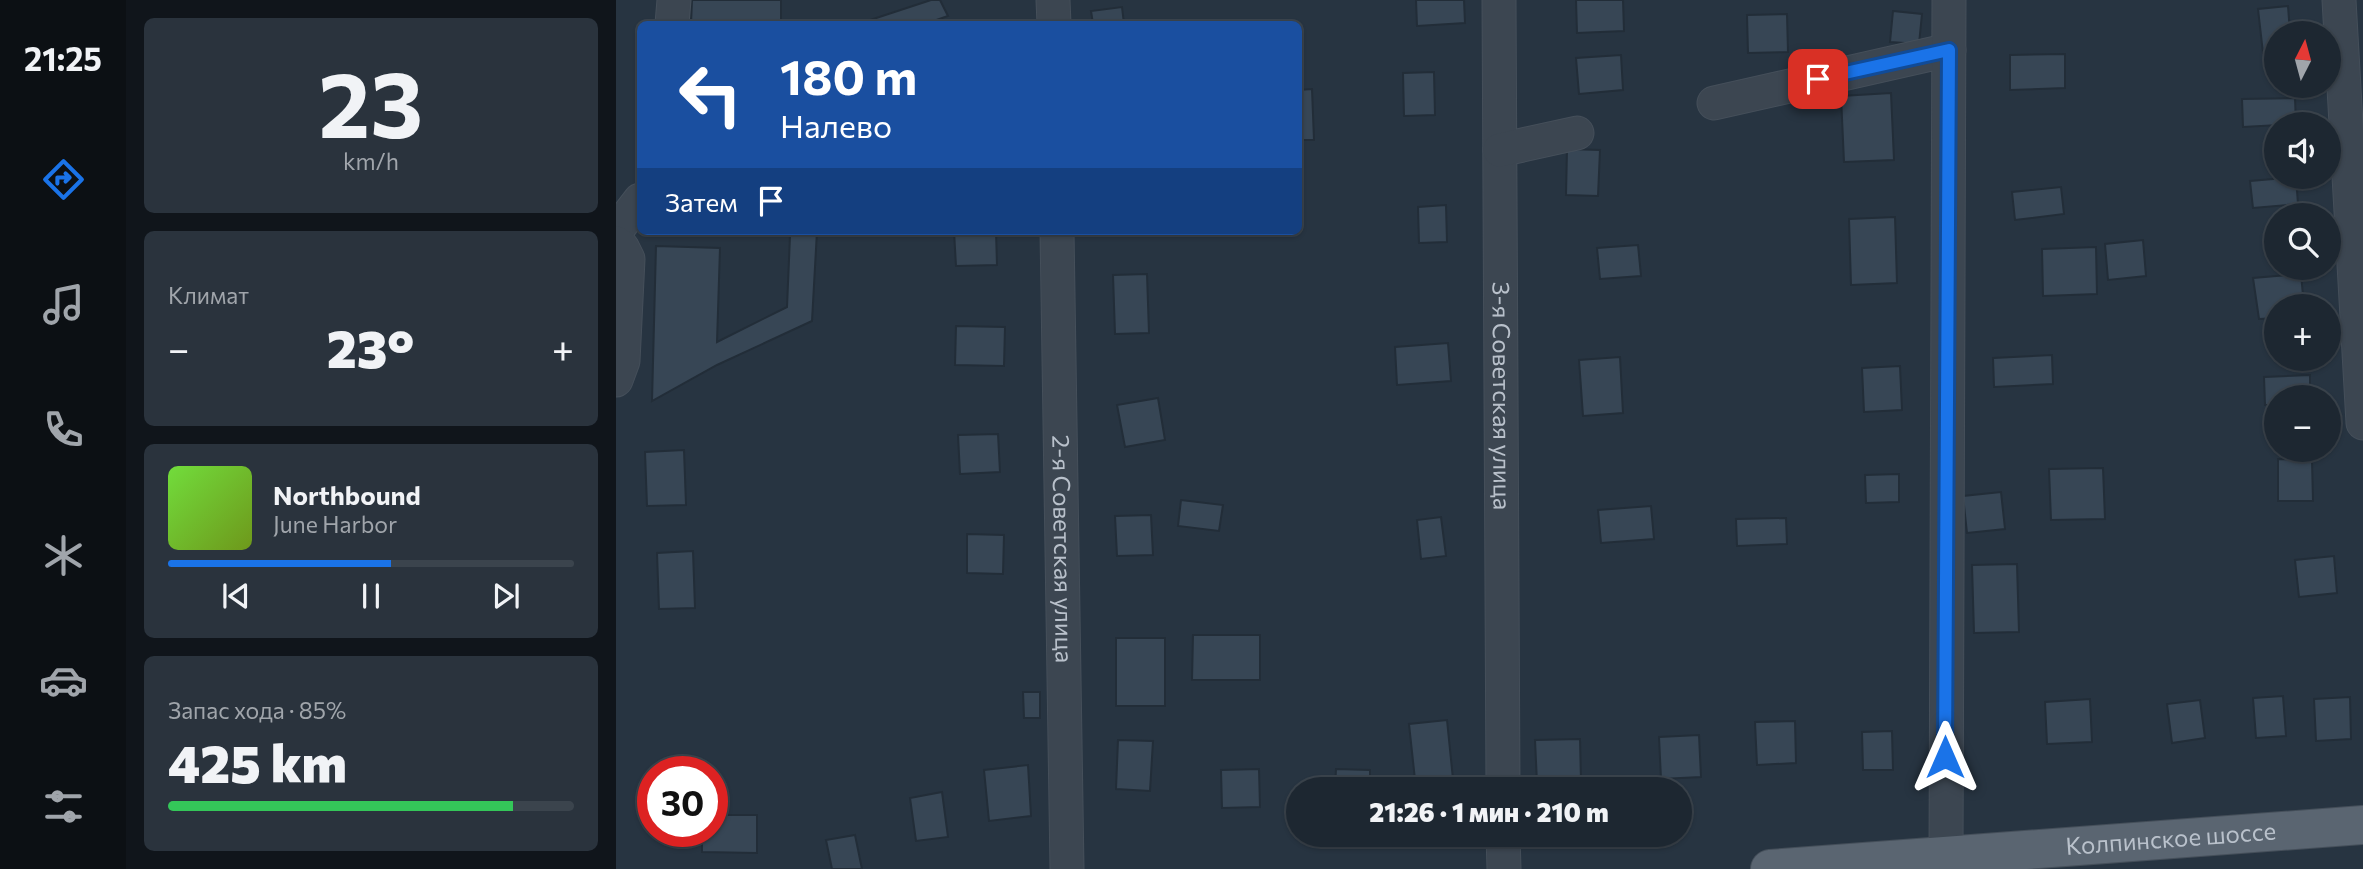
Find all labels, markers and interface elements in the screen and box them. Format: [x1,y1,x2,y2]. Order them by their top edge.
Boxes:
north arrow [2264,21,2342,98]
map controls [2264,21,2341,462]
text: 21:25 [24,38,102,78]
text: 23 [319,45,423,157]
text: 180 m [780,45,917,105]
icon: left [665,49,756,140]
pin [1788,49,1848,109]
icon: arrive [1799,60,1837,98]
text: Налево [780,105,892,145]
button: sound [2264,112,2341,189]
text: km/h [343,147,399,175]
icon: directions [39,155,88,204]
icon: arrive [752,182,790,220]
text: Затем [665,186,738,217]
button: search [2264,203,2341,280]
icon: music [39,280,88,329]
text: Климат [168,281,249,309]
street label: 3-я Советская улица [1487,282,1518,510]
button: + [2264,294,2341,371]
text: 23° [327,315,414,379]
text: − [168,324,190,371]
text: + [552,324,574,371]
button: − [2264,385,2341,462]
icon: phone [39,405,88,454]
street label: 2-я Советская улица [1047,435,1080,663]
text: Northbound [273,479,421,510]
text: June Harbor [273,510,397,538]
icon: climate [39,531,88,580]
icon: previous [217,577,255,615]
icon: pause [352,577,390,615]
icon: next [487,577,525,615]
icon: car [39,656,88,705]
text: Запас хода · 85% [168,696,346,724]
position arrow [1908,720,1982,794]
text: 425 km [168,730,347,794]
speed limit sign: 30 [637,756,728,847]
icon: filters [39,782,88,831]
text: 21:26 · 1 мин · 210 m [1369,796,1609,827]
street label: Колпинское шоссе [2065,815,2277,860]

